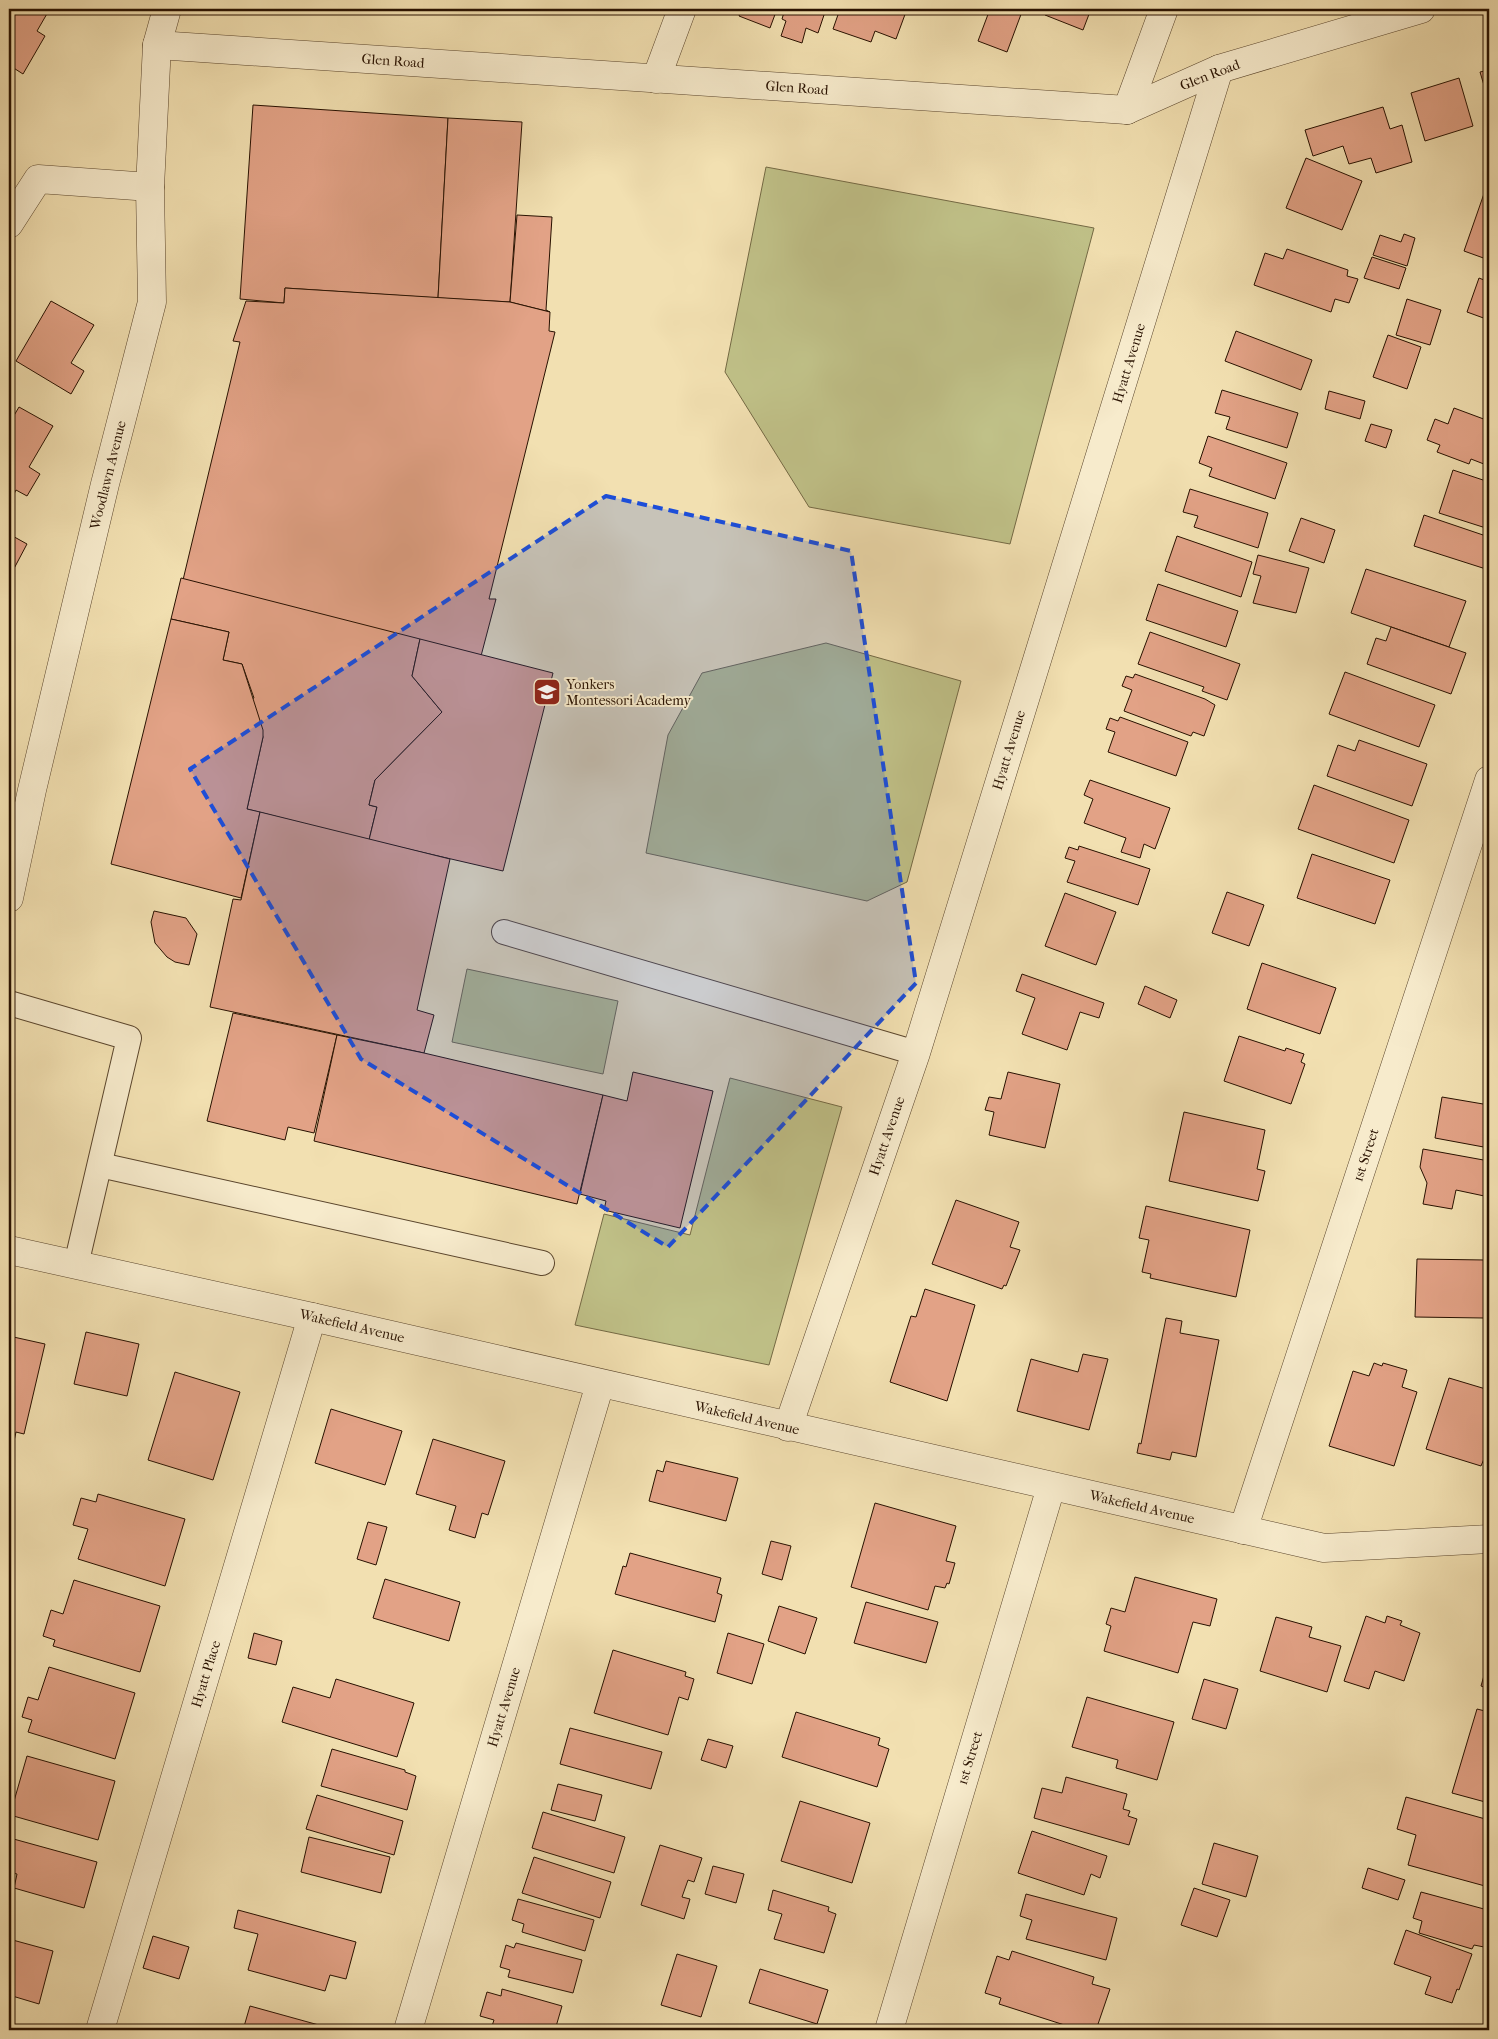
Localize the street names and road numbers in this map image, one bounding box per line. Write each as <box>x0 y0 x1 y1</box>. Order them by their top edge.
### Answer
street label: Glen Road <box>361 50 425 72</box>
street label: Glen Road <box>1178 56 1243 94</box>
street label: Glen Road <box>765 77 829 99</box>
street label: Hyatt Avenue <box>1109 321 1149 405</box>
street label: Woodlawn Avenue <box>86 419 130 532</box>
street label: Hyatt Avenue <box>989 708 1029 792</box>
street label: Hyatt Avenue <box>865 1094 909 1178</box>
street label: 1st Street <box>1349 1126 1383 1184</box>
street label: Wakefield Avenue <box>297 1305 406 1346</box>
street label: Wakefield Avenue <box>692 1397 801 1438</box>
street label: Wakefield Avenue <box>1087 1486 1196 1527</box>
street label: Hyatt Place <box>188 1638 224 1710</box>
street label: Hyatt Avenue <box>484 1665 524 1749</box>
street label: 1st Street <box>954 1729 986 1787</box>

